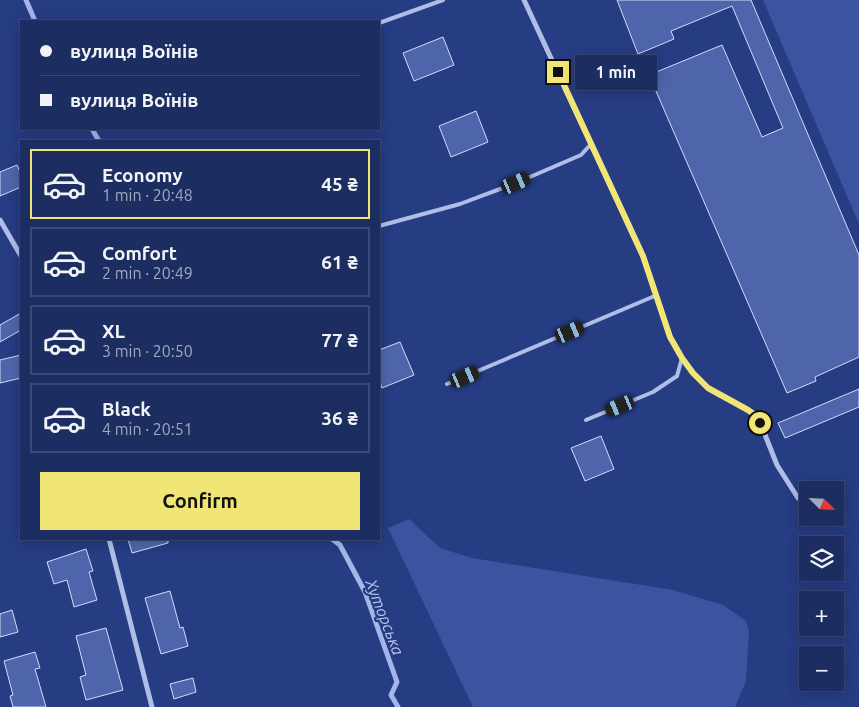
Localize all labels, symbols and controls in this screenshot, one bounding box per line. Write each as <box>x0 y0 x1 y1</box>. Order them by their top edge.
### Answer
text: вулиця Воїнів <box>70 40 198 62</box>
callout: 1 min <box>576 54 658 90</box>
route end <box>547 61 569 83</box>
text: 1 min <box>596 63 636 81</box>
text: вулиця Воїнів <box>70 89 198 111</box>
icon: car <box>42 162 87 207</box>
text: Economy <box>102 164 183 186</box>
car <box>499 170 532 196</box>
text: 45 ₴ <box>321 173 358 195</box>
text: 1 min · 20:48 <box>102 186 193 204</box>
icon: car <box>42 240 87 285</box>
text: Comfort <box>102 242 177 264</box>
text: 61 ₴ <box>321 251 358 273</box>
text: 2 min · 20:49 <box>102 264 193 282</box>
icon: car <box>42 318 87 363</box>
car <box>553 319 586 345</box>
text: XL <box>102 320 125 342</box>
text: 77 ₴ <box>321 329 358 351</box>
text: 3 min · 20:50 <box>102 342 193 360</box>
car <box>448 364 481 390</box>
car <box>603 393 636 419</box>
icon: car <box>42 396 87 441</box>
text: Black <box>102 398 151 420</box>
text: 36 ₴ <box>321 407 358 429</box>
route start <box>749 412 771 434</box>
text: 4 min · 20:51 <box>102 420 193 438</box>
button: Confirm <box>40 472 360 530</box>
north arrow <box>799 481 844 526</box>
map controls <box>799 481 844 691</box>
button: layers <box>799 536 844 581</box>
water label: Хуторська <box>362 576 408 658</box>
button: + <box>799 591 844 636</box>
button: − <box>799 646 844 691</box>

